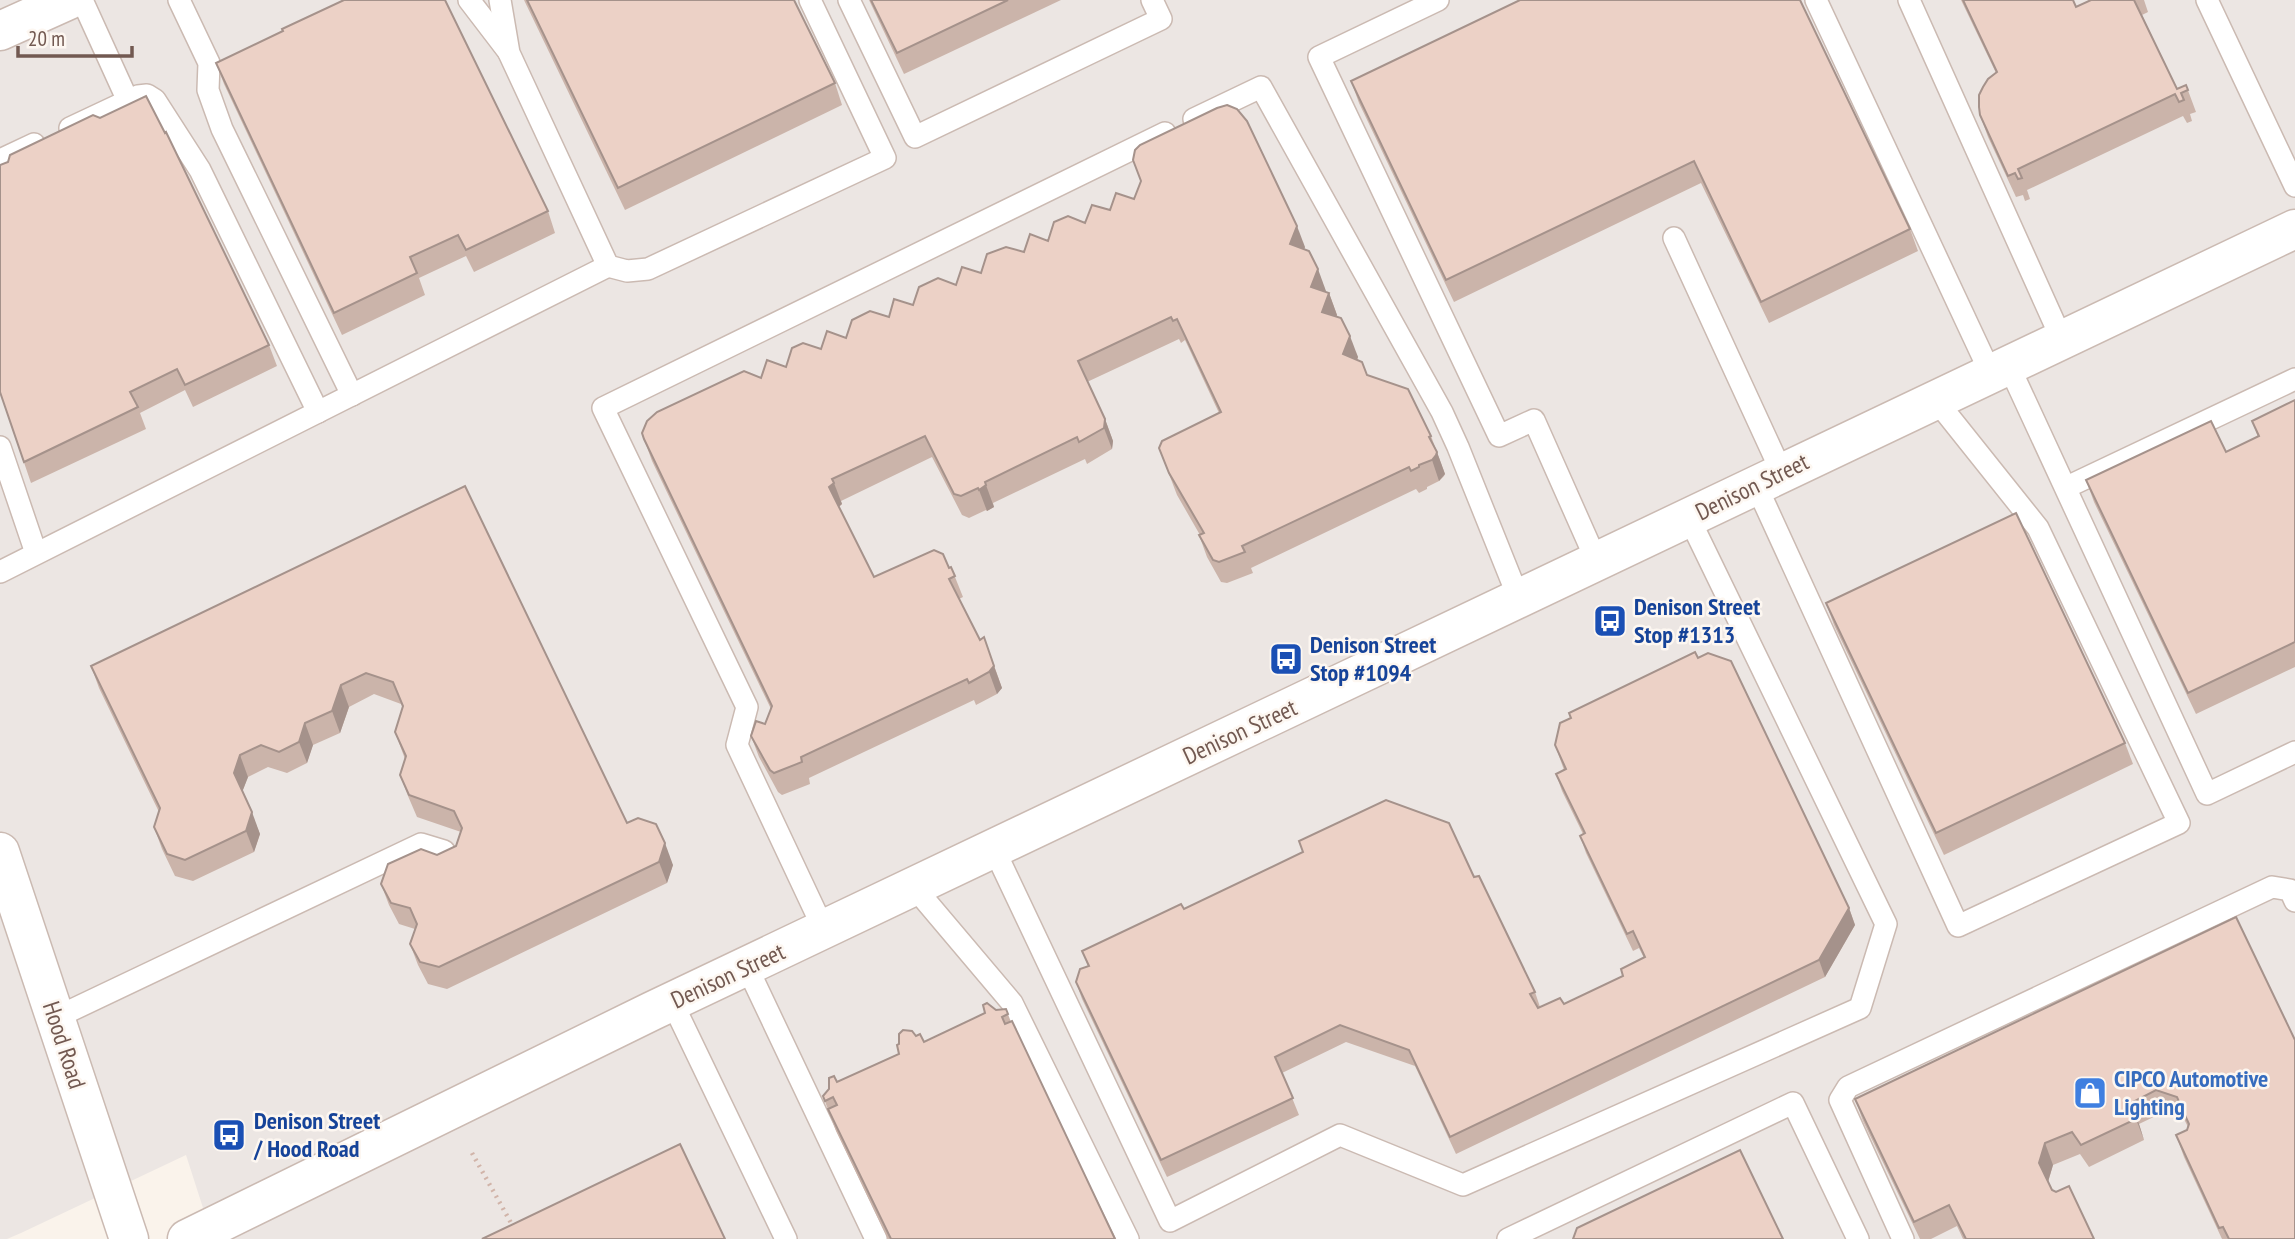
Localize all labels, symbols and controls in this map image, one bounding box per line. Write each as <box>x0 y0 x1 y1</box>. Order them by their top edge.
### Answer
scale bar <box>18 14 131 58</box>
text: 20 m <box>28 25 65 52</box>
street label: Denison Street <box>1690 446 1814 527</box>
place label: Denison Street Stop #1313 <box>1634 591 1760 650</box>
bus stop icon: Denison Street Stop #1313 <box>1591 602 1629 640</box>
place label: Denison Street Stop #1094 <box>1310 629 1436 688</box>
bus stop icon: Denison Street Stop #1094 <box>1267 640 1305 678</box>
street label: Denison Street <box>1178 692 1302 771</box>
street label: Denison Street <box>666 936 790 1015</box>
street label: Hood Road <box>36 997 93 1092</box>
place label: CIPCO Automotive Lighting <box>2114 1063 2268 1122</box>
shop icon: CIPCO Automotive Lighting <box>2071 1074 2109 1112</box>
place label: Denison Street / Hood Road <box>253 1105 380 1164</box>
bus stop icon: Denison Street / Hood Road <box>210 1116 248 1154</box>

